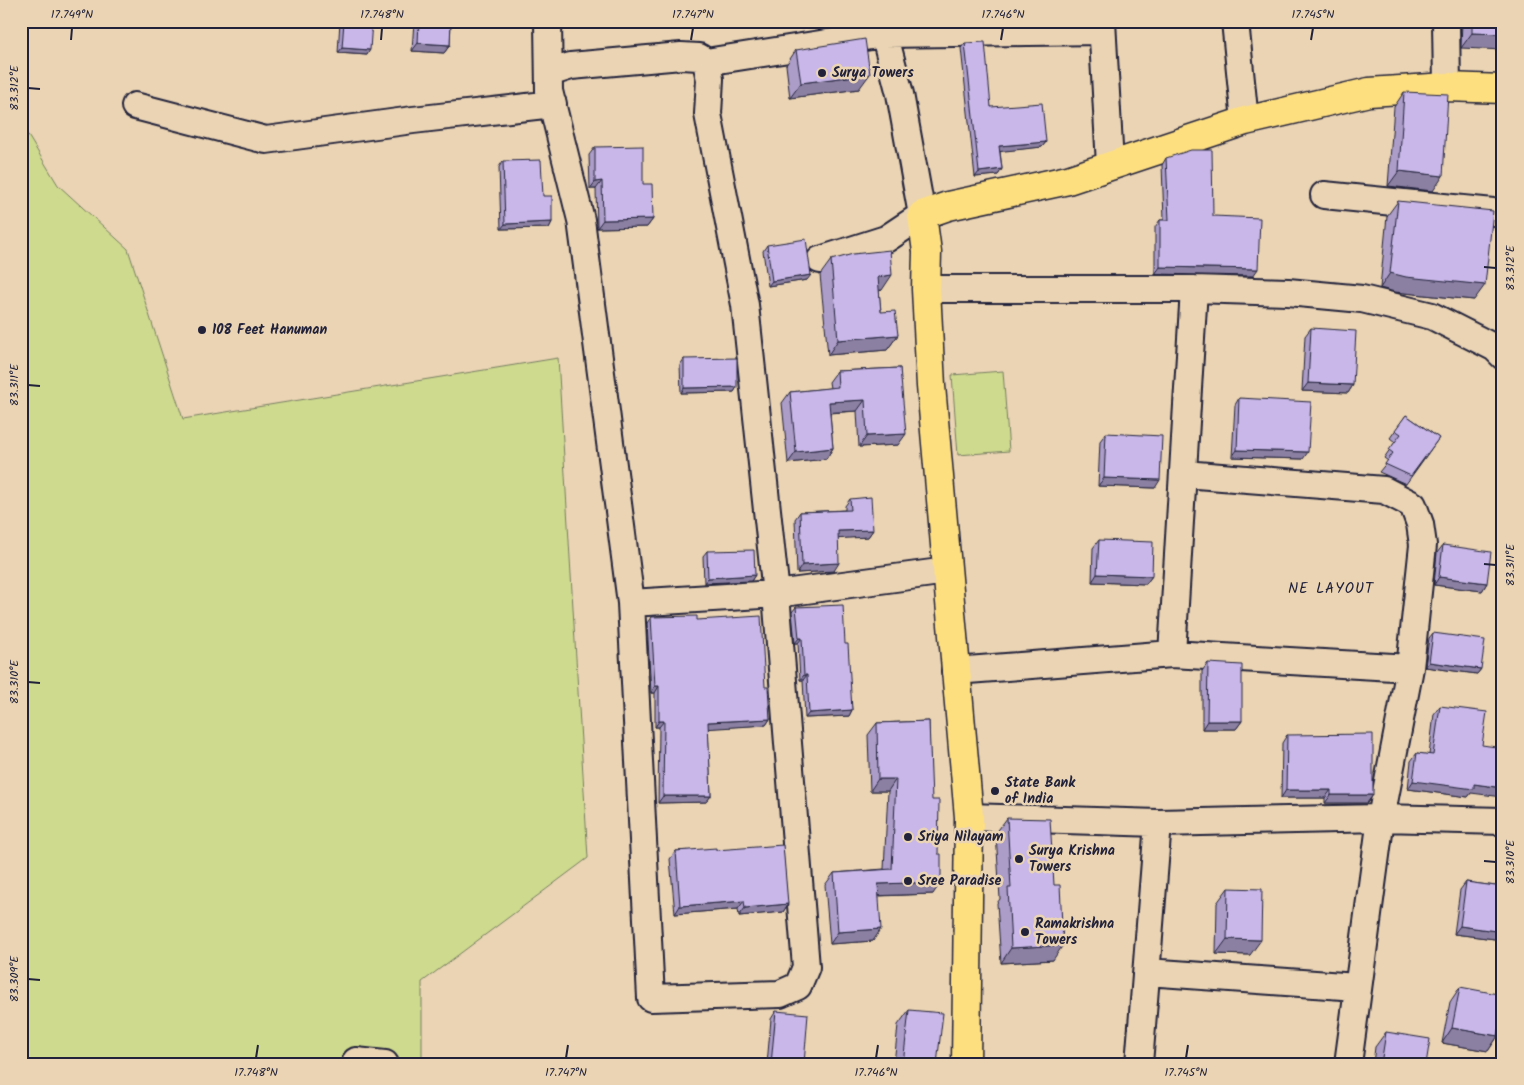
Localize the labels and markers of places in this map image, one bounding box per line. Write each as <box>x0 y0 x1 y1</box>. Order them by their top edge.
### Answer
place label: Surya Towers <box>832 62 914 84</box>
marker: Surya Towers <box>816 67 828 79</box>
place label: 108 Feet Hanuman <box>212 319 327 341</box>
marker: 108 Feet Hanuman <box>196 324 208 336</box>
place label: State Bank of India <box>1005 772 1076 810</box>
marker: State Bank of India <box>989 785 1001 797</box>
place label: Sriya Nilayam <box>918 826 1004 848</box>
marker: Sriya Nilayam <box>902 831 914 843</box>
place label: Surya Krishna Towers <box>1029 840 1115 878</box>
marker: Surya Krishna Towers <box>1013 853 1025 865</box>
place label: Sree Paradise <box>918 870 1002 892</box>
marker: Sree Paradise <box>902 875 914 887</box>
place label: Ramakrishna Towers <box>1035 913 1114 951</box>
marker: Ramakrishna Towers <box>1019 926 1031 938</box>

